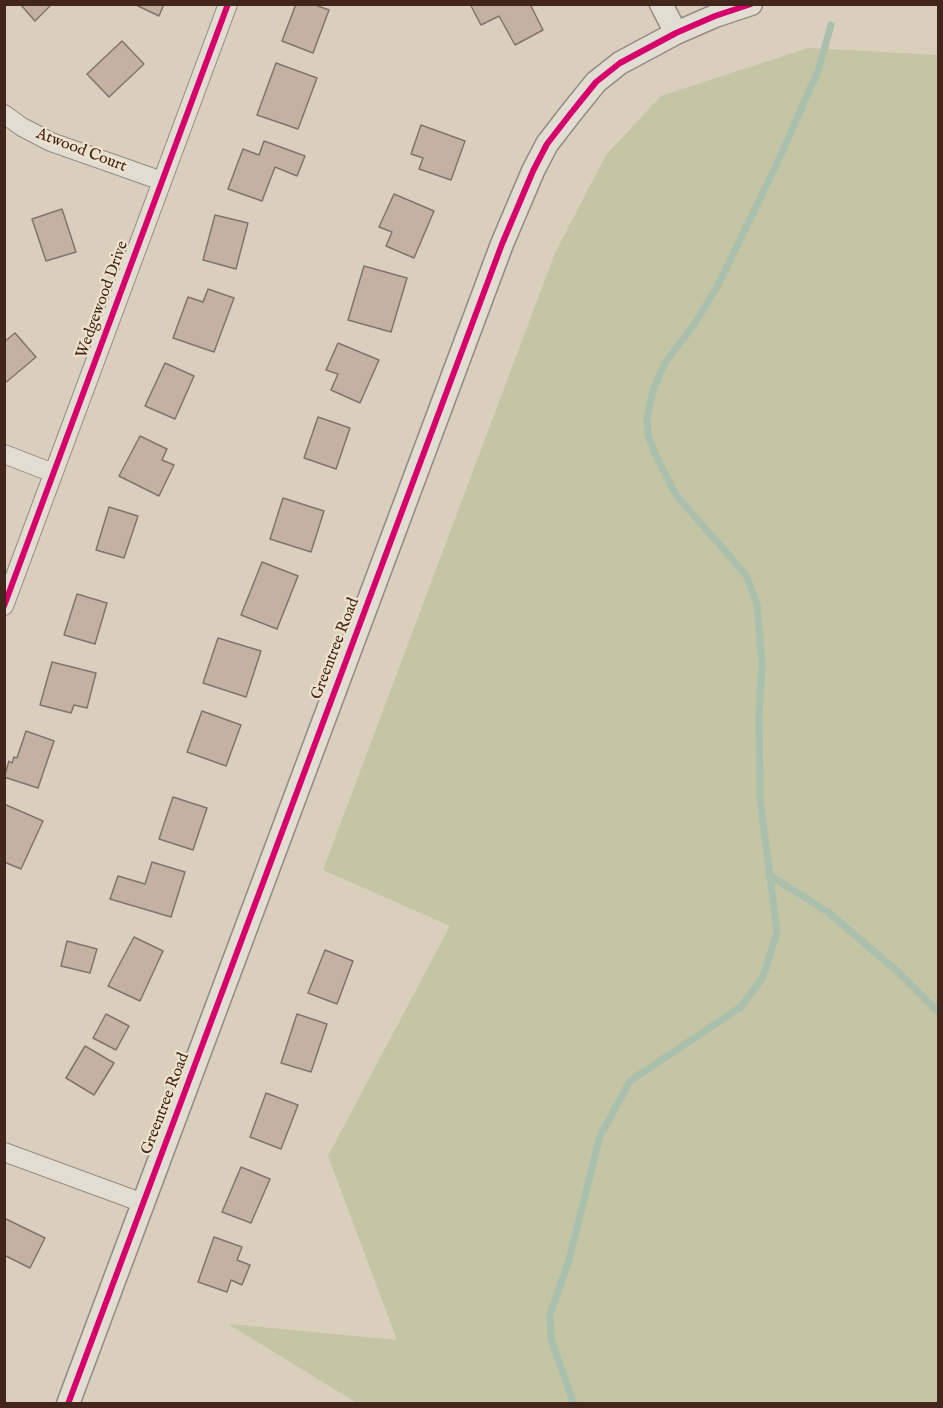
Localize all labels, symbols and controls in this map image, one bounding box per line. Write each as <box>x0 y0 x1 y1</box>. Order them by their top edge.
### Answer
street label: Atwood Court <box>33 125 129 177</box>
street label: Wedgewood Drive <box>73 239 133 361</box>
street label: Greentree Road <box>308 595 364 703</box>
street label: Greentree Road <box>138 1050 194 1158</box>

